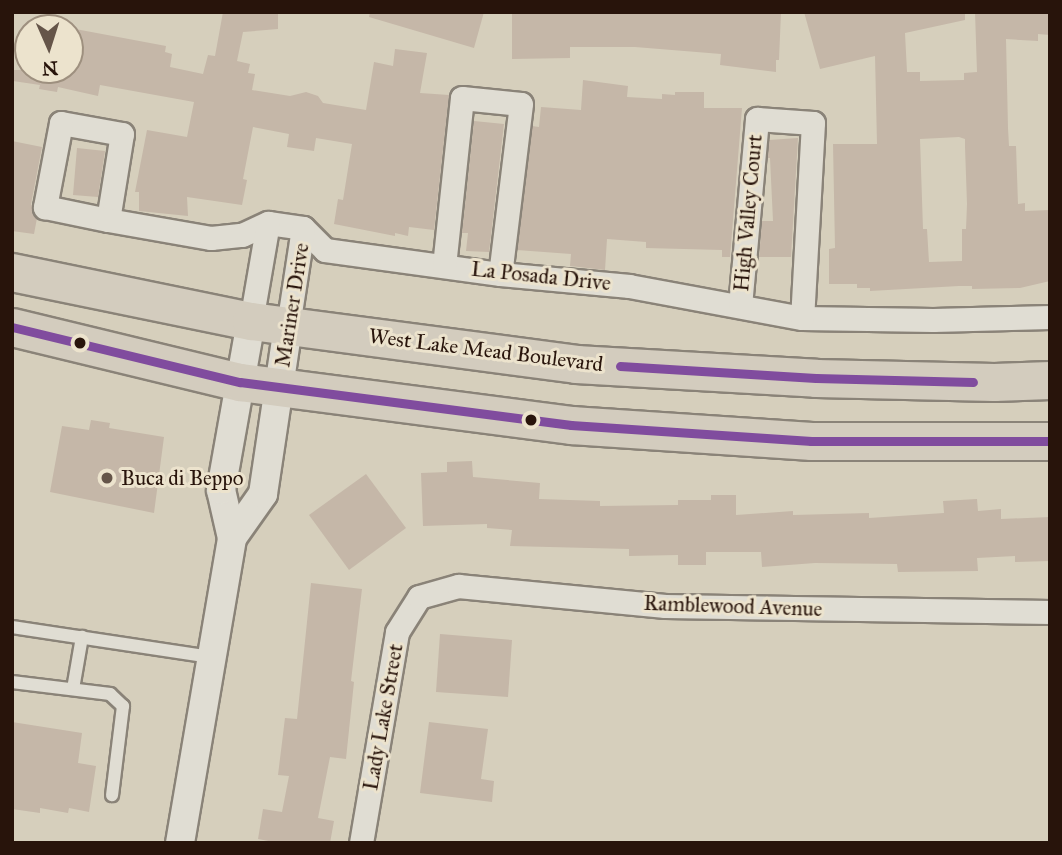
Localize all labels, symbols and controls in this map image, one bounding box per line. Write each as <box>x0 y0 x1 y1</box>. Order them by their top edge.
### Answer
north arrow <box>14 14 84 84</box>
text: N <box>41 57 59 80</box>
street label: High Valley Court <box>729 133 767 293</box>
street label: Mariner Drive <box>270 241 314 369</box>
street label: La Posada Drive <box>470 256 612 296</box>
street label: West Lake Mead Boulevard <box>367 323 605 377</box>
unlabelled marker <box>73 336 87 350</box>
unlabelled marker <box>524 413 538 427</box>
place label: Buca di Beppo <box>121 465 244 491</box>
marker: Buca di Beppo <box>99 470 115 486</box>
street label: Ramblewood Avenue <box>643 590 823 622</box>
street label: Lady Lake Street <box>358 642 408 792</box>

